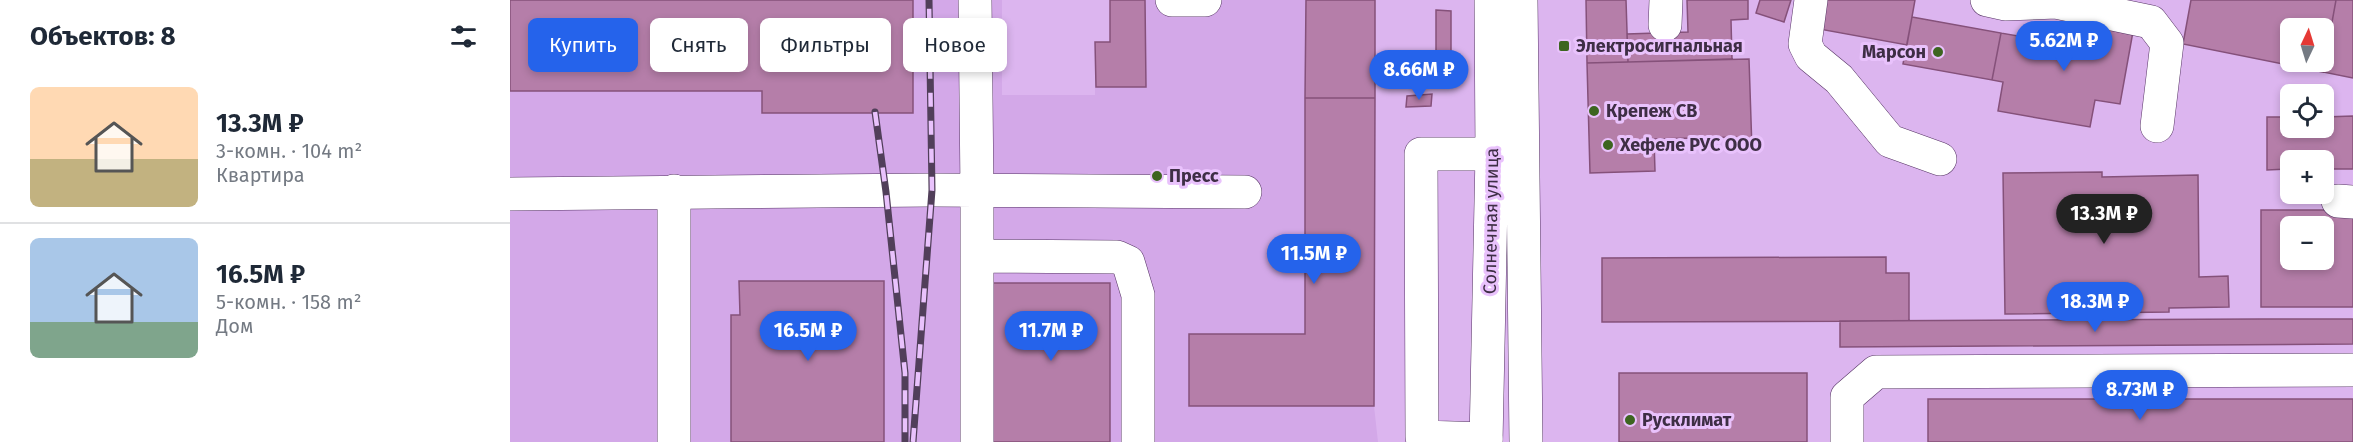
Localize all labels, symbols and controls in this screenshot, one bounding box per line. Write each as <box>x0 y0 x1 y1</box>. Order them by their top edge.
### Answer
chip: Купить <box>528 18 638 72</box>
chip: Снять <box>650 18 748 72</box>
chip: Фильтры <box>760 18 891 72</box>
chip: Новое <box>903 18 1007 72</box>
north arrow <box>2280 18 2334 72</box>
map controls <box>2280 18 2334 270</box>
icon: filters <box>447 20 480 53</box>
text: Объектов: 8 <box>30 21 176 52</box>
pin: 5.62M ₽ <box>2009 21 2119 72</box>
text: 5.62M ₽ <box>2029 28 2099 52</box>
place label: Электросигнальная <box>1576 35 1743 57</box>
marker: Электросигнальная <box>1557 39 1571 53</box>
place label: Марсон <box>1862 41 1926 63</box>
marker: Марсон <box>1931 45 1945 59</box>
pin: 8.66M ₽ <box>1364 50 1474 101</box>
text: 8.66M ₽ <box>1383 57 1455 81</box>
button: locate <box>2280 84 2334 138</box>
place label: Крепеж СВ <box>1606 100 1697 122</box>
marker: Крепеж СВ <box>1587 104 1601 118</box>
text: 13.3M ₽ <box>216 108 304 139</box>
icon: home <box>78 111 150 183</box>
place label: Хефеле РУС ООО <box>1619 134 1762 156</box>
marker: Хефеле РУС ООО <box>1601 138 1615 152</box>
text: 3-комн. · 104 m² <box>216 139 362 163</box>
street label: Солнечная улица <box>1479 148 1503 294</box>
button: + <box>2280 150 2334 204</box>
text: Квартира <box>216 163 305 187</box>
place label: Пресс <box>1169 165 1219 187</box>
marker: Пресс <box>1150 169 1164 183</box>
pin: 13.3M ₽ <box>2049 194 2159 245</box>
text: 13.3M ₽ <box>2070 201 2138 225</box>
button: − <box>2280 216 2334 270</box>
pin: 11.5M ₽ <box>1259 234 1369 285</box>
text: 11.5M ₽ <box>1281 241 1347 265</box>
text: 16.5M ₽ <box>216 259 305 290</box>
icon: home <box>78 262 150 334</box>
pin: 18.3M ₽ <box>2040 282 2150 333</box>
text: 18.3M ₽ <box>2061 289 2129 313</box>
text: 5-комн. · 158 m² <box>216 290 361 314</box>
pin: 16.5M ₽ <box>753 311 863 362</box>
pin: 11.7M ₽ <box>996 311 1106 362</box>
text: Дом <box>216 314 253 338</box>
text: 16.5M ₽ <box>774 318 842 342</box>
text: 11.7M ₽ <box>1019 318 1083 342</box>
pin: 8.73M ₽ <box>2085 370 2195 421</box>
text: 8.73M ₽ <box>2106 377 2174 401</box>
place label: Русклимат <box>1642 409 1732 431</box>
marker: Русклимат <box>1623 413 1637 427</box>

